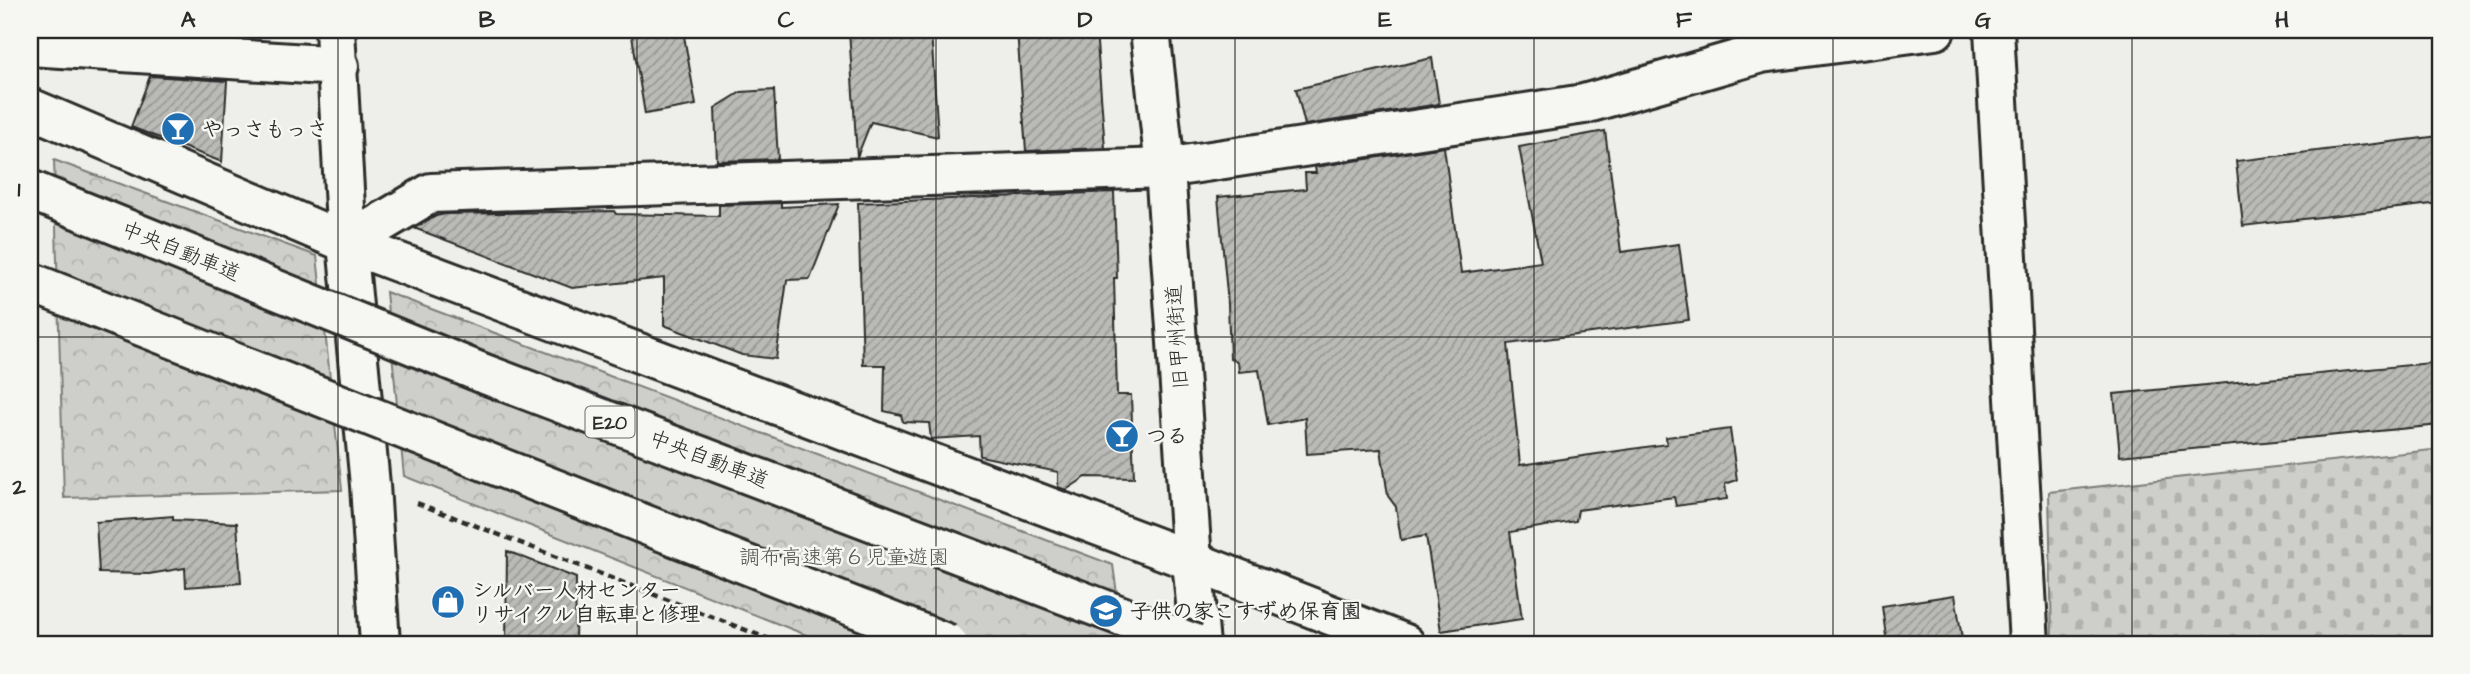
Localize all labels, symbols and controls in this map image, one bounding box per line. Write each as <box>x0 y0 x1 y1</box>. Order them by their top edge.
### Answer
text: A <box>181 4 196 36</box>
text: B <box>479 4 496 36</box>
text: C <box>778 4 795 36</box>
text: D <box>1078 4 1093 36</box>
text: E <box>1378 4 1392 36</box>
text: F <box>1676 4 1693 36</box>
text: G <box>1975 4 1991 36</box>
text: H <box>2275 4 2289 36</box>
bar icon: やっさもっさ <box>159 110 197 148</box>
place label: やっさもっさ <box>202 115 328 144</box>
text: 1 <box>18 173 21 205</box>
street label: 中央自動車道 <box>117 214 245 289</box>
street label: 旧甲州街道 <box>1159 284 1196 390</box>
road number: E20 <box>586 406 634 438</box>
bar icon: つる <box>1103 417 1141 455</box>
place label: つる <box>1146 422 1188 451</box>
street label: 中央自動車道 <box>645 423 773 496</box>
text: 2 <box>11 471 26 503</box>
park label: 調布高速第６児童遊園 <box>739 543 949 572</box>
place label: シルバー人材センター リサイクル自転車と修理 <box>472 576 700 629</box>
shop icon: シルバー人材センター リサイクル自転車と修理 <box>429 583 467 621</box>
school or university icon: 子供の家こすずめ保育園 <box>1087 592 1125 630</box>
place label: 子供の家こすずめ保育園 <box>1130 597 1361 626</box>

